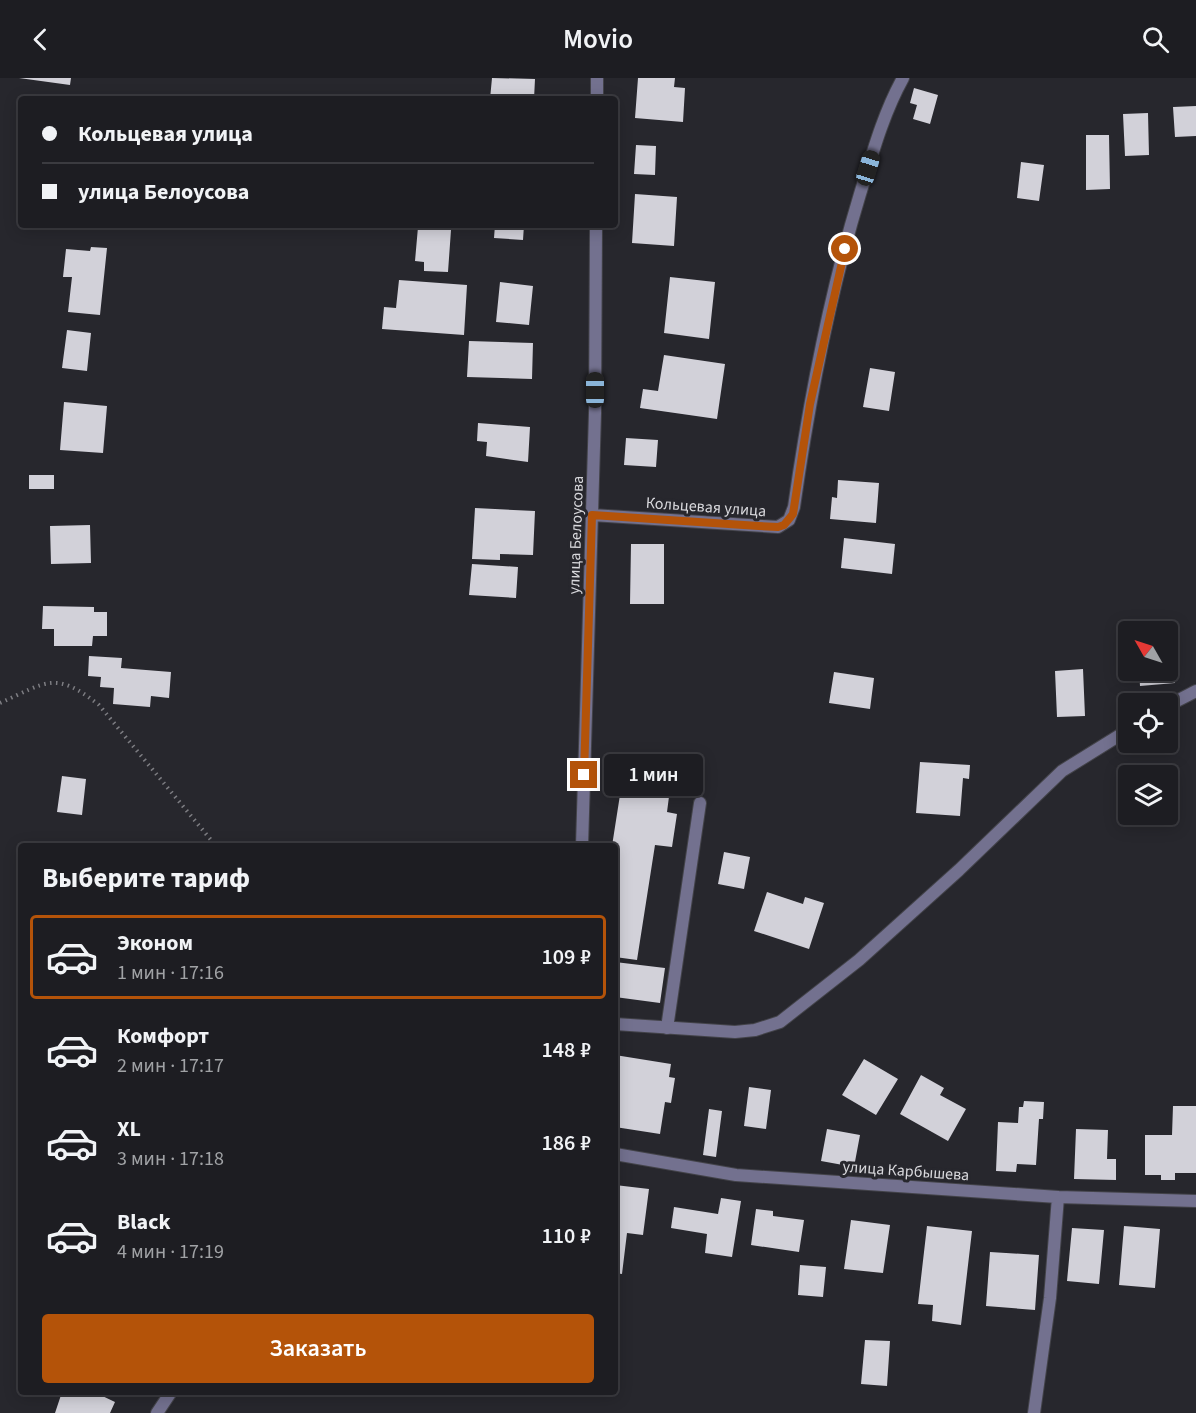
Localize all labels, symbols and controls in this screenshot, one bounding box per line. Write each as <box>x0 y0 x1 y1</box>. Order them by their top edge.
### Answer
text: Movio <box>563 20 633 59</box>
icon: back <box>24 23 57 56</box>
icon: search <box>1139 23 1172 56</box>
text: Кольцевая улица <box>78 118 253 150</box>
car <box>854 148 882 188</box>
text: улица Белоусова <box>78 176 249 208</box>
route start <box>831 235 858 262</box>
car <box>586 372 604 408</box>
street label: улица Белоусова <box>563 475 589 595</box>
street label: Кольцевая улица <box>645 492 767 522</box>
north arrow <box>1118 621 1178 681</box>
map controls <box>1118 621 1178 825</box>
button: locate <box>1118 693 1178 753</box>
callout: 1 мин <box>605 754 704 796</box>
route end <box>570 761 597 788</box>
text: 1 мин <box>628 761 679 789</box>
button: layers <box>1118 765 1178 825</box>
text: Выберите тариф <box>42 859 250 898</box>
text: Эконом <box>117 927 193 959</box>
icon: car <box>45 930 99 984</box>
text: 109 ₽ <box>541 941 591 973</box>
text: 1 мин · 17:16 <box>117 959 224 987</box>
text: Комфорт <box>117 1020 209 1052</box>
icon: car <box>45 1023 99 1077</box>
text: 148 ₽ <box>541 1034 591 1066</box>
text: 2 мин · 17:17 <box>117 1052 224 1080</box>
text: XL <box>117 1113 141 1145</box>
icon: car <box>45 1116 99 1170</box>
text: 186 ₽ <box>541 1127 591 1159</box>
text: 3 мин · 17:18 <box>117 1145 224 1173</box>
street label: улица Карбышева <box>842 1156 970 1186</box>
text: Black <box>117 1206 171 1238</box>
icon: car <box>45 1209 99 1263</box>
text: 110 ₽ <box>541 1220 591 1252</box>
text: 4 мин · 17:19 <box>117 1238 224 1266</box>
button: Заказать <box>42 1314 594 1383</box>

